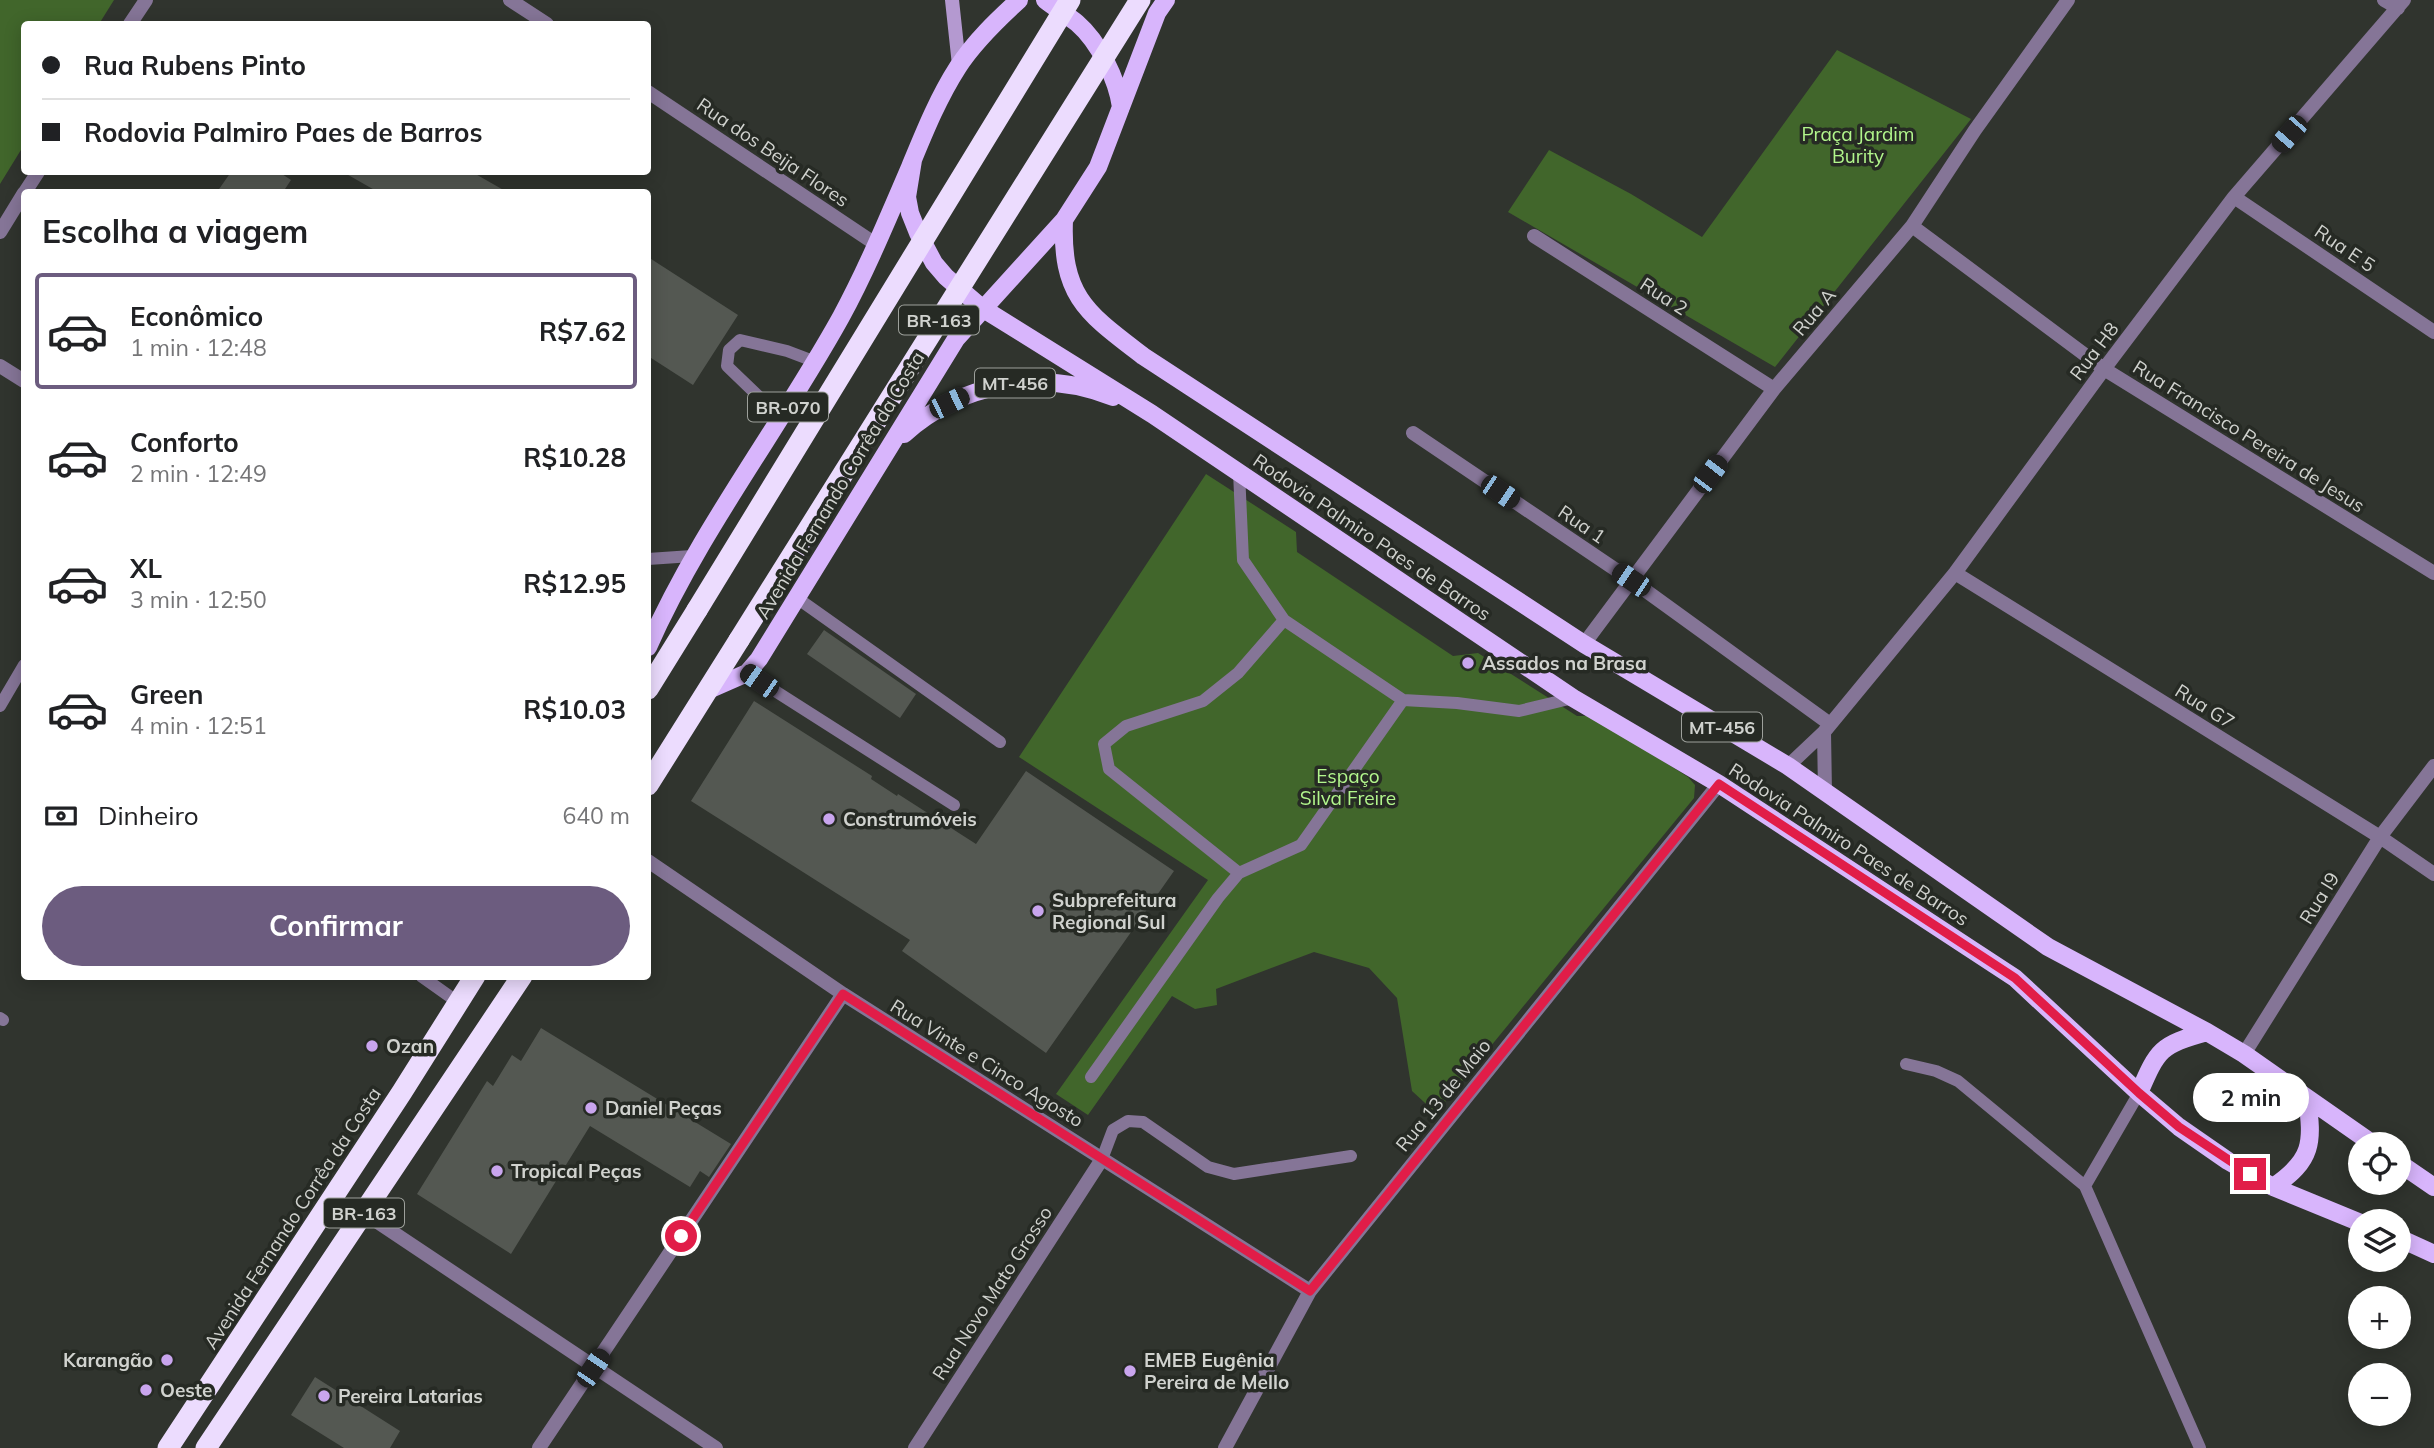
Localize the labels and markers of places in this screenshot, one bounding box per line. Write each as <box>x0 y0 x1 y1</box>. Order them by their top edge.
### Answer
place label: Assados na Brasa <box>1482 651 1647 675</box>
marker: Assados na Brasa <box>1460 655 1476 671</box>
place label: Construmóveis <box>843 807 977 831</box>
marker: Construmóveis <box>821 811 837 827</box>
place label: Subprefeitura Regional Sul <box>1052 888 1177 934</box>
marker: Subprefeitura Regional Sul <box>1030 903 1046 919</box>
place label: Ozan <box>386 1034 434 1058</box>
marker: Ozan <box>364 1038 380 1054</box>
place label: Daniel Peças <box>605 1096 722 1120</box>
marker: Daniel Peças <box>583 1100 599 1116</box>
place label: Tropical Peças <box>511 1159 641 1183</box>
marker: Tropical Peças <box>489 1163 505 1179</box>
place label: Karangão <box>63 1348 153 1372</box>
place label: EMEB Eugênia Pereira de Mello <box>1144 1348 1289 1394</box>
marker: Karangão <box>159 1352 175 1368</box>
marker: EMEB Eugênia Pereira de Mello <box>1122 1363 1138 1379</box>
place label: Oeste <box>160 1378 212 1402</box>
marker: Oeste <box>138 1382 154 1398</box>
place label: Pereira Latarias <box>338 1384 483 1408</box>
marker: Pereira Latarias <box>316 1388 332 1404</box>

